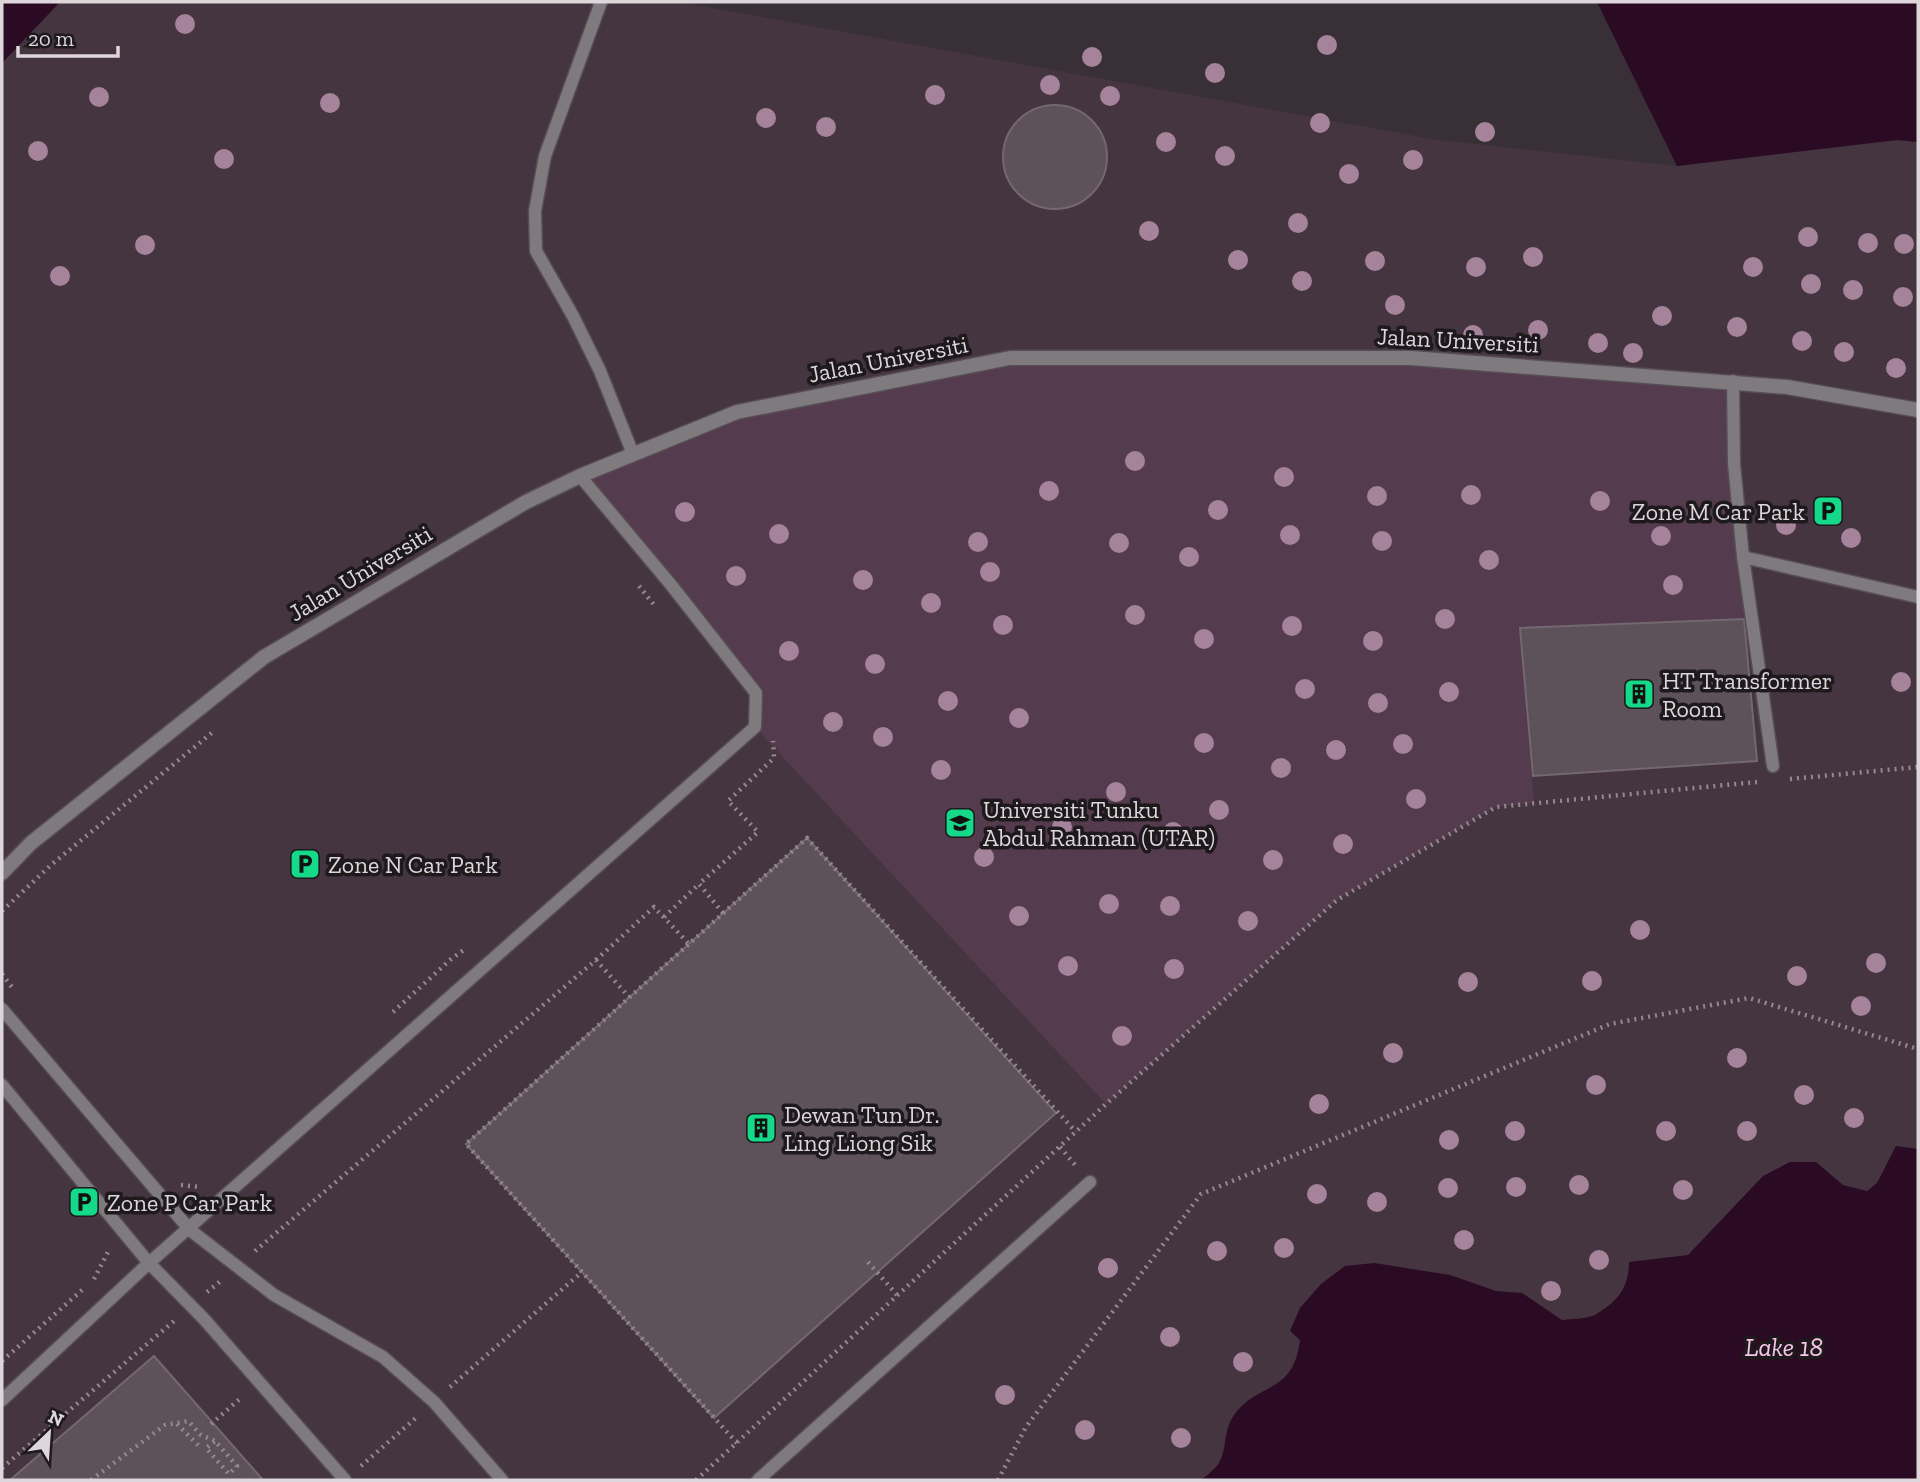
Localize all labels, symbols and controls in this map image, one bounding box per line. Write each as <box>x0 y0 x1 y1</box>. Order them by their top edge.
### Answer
scale bar <box>18 14 117 58</box>
text: 20 m <box>28 26 74 51</box>
street label: Jalan Universiti <box>1376 321 1540 359</box>
street label: Jalan Universiti <box>806 329 971 389</box>
parking icon: Zone M Car Park <box>1811 494 1845 528</box>
place label: Zone M Car Park <box>1632 497 1806 526</box>
street label: Jalan Universiti <box>283 519 437 627</box>
place label: HT Transformer Room <box>1662 666 1832 723</box>
building icon: HT Transformer Room <box>1622 677 1656 711</box>
place label: Universiti Tunku Abdul Rahman (UTAR) <box>983 795 1215 852</box>
school or university icon: Universiti Tunku Abdul Rahman (UTAR) <box>943 806 977 840</box>
parking icon: Zone N Car Park <box>288 847 322 881</box>
place label: Zone N Car Park <box>328 850 498 879</box>
place label: Dewan Tun Dr. Ling Liong Sik <box>784 1100 940 1157</box>
building icon: Dewan Tun Dr. Ling Liong Sik <box>744 1111 778 1145</box>
parking icon: Zone P Car Park <box>67 1185 101 1219</box>
place label: Zone P Car Park <box>107 1188 273 1217</box>
water label: Lake 18 <box>1745 1331 1823 1363</box>
north arrow <box>14 1398 84 1468</box>
text: N <box>45 1405 67 1432</box>

